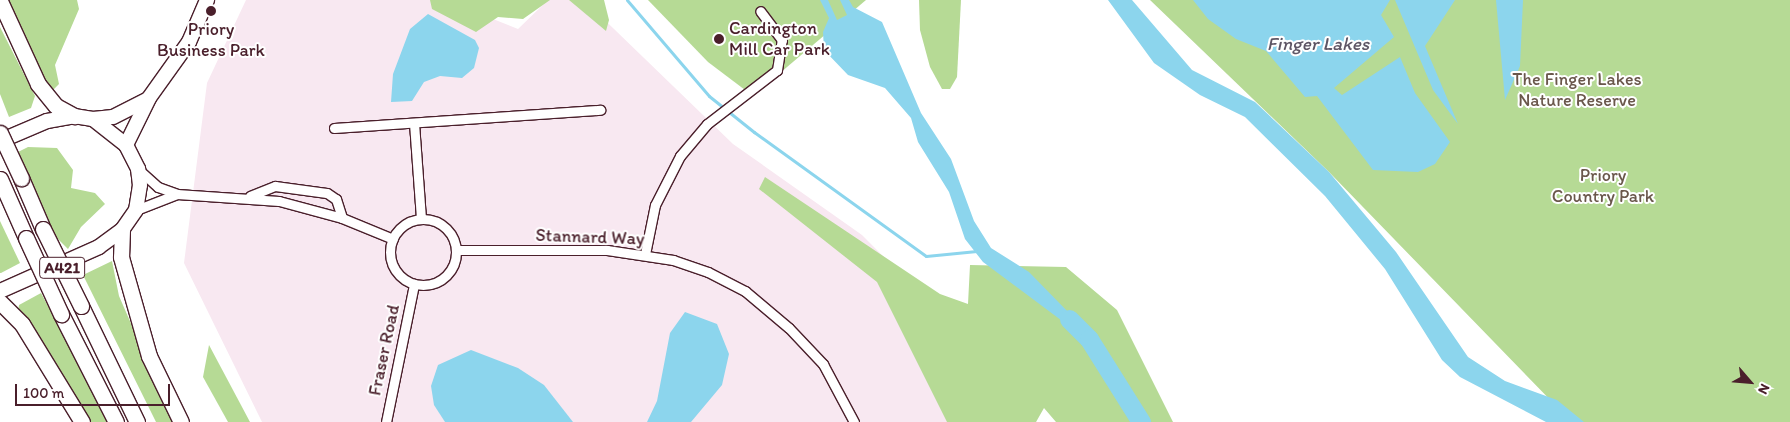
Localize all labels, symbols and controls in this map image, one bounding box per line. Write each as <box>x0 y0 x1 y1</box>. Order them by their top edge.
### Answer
marker: Priory Business Park <box>205 5 217 17</box>
place label: Cardington Mill Car Park <box>729 18 830 60</box>
place label: Priory Business Park <box>157 19 265 62</box>
marker: Cardington Mill Car Park <box>713 33 725 45</box>
water label: Finger Lakes <box>1267 33 1369 55</box>
park label: The Finger Lakes Nature Reserve <box>1512 69 1642 112</box>
park label: Priory Country Park <box>1552 165 1654 208</box>
street label: Stannard Way <box>536 224 644 250</box>
road number: A421 <box>38 254 86 282</box>
street label: Fraser Road <box>364 303 404 397</box>
north arrow <box>1725 357 1775 407</box>
scale bar <box>18 374 172 406</box>
text: N <box>1754 381 1774 397</box>
text: 100 m <box>23 384 64 402</box>

